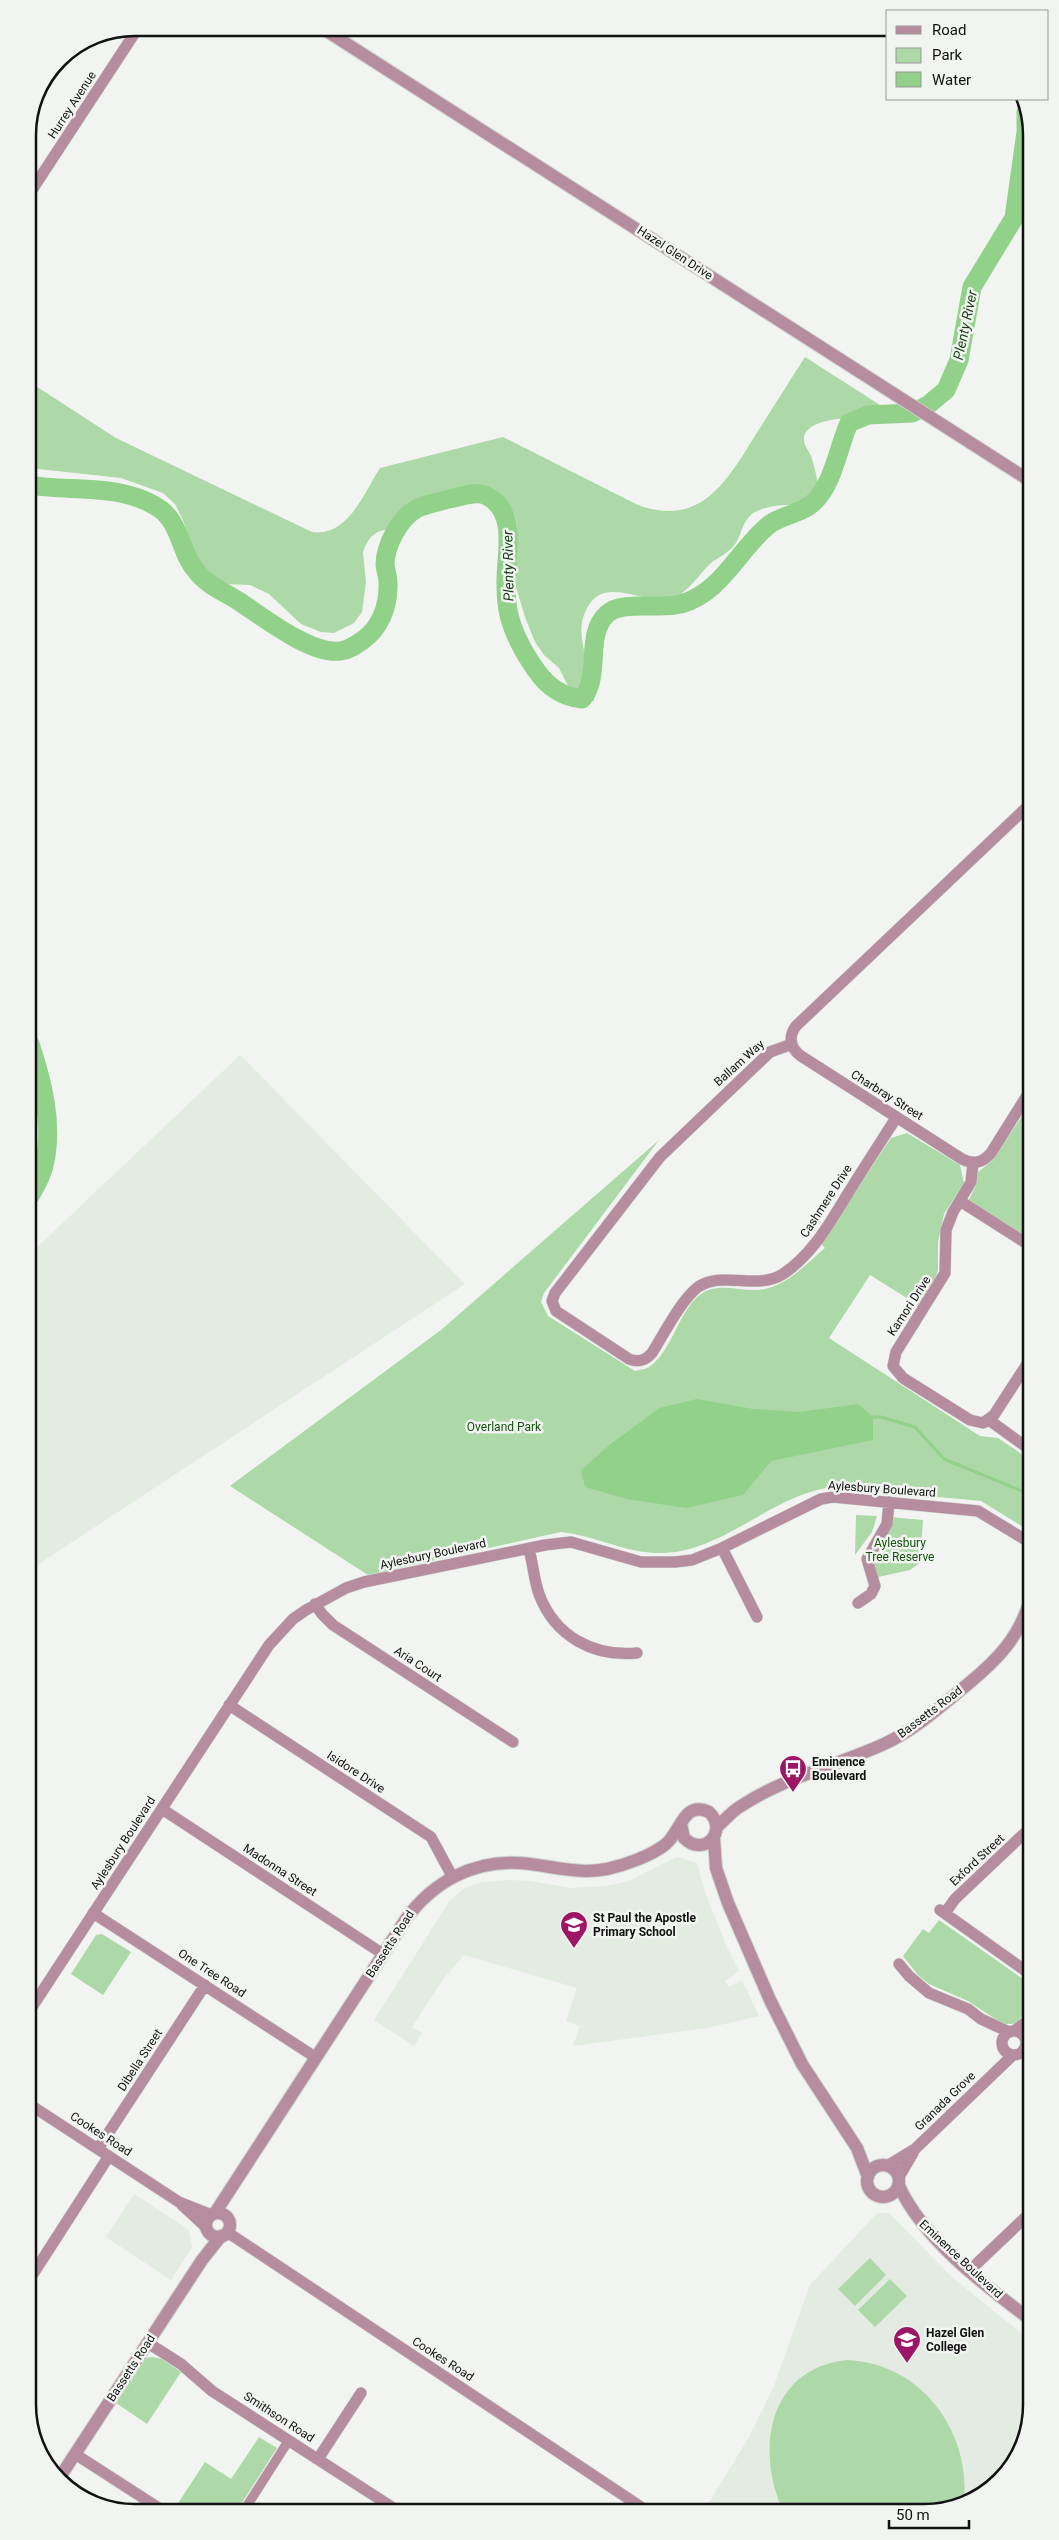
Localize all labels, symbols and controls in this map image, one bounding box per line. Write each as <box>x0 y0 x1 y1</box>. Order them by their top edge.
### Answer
legend <box>886 10 1049 100</box>
text: Road <box>932 21 966 39</box>
text: Park <box>932 46 963 64</box>
street label: Hurrey Avenue <box>45 69 99 141</box>
text: Water <box>932 71 971 89</box>
street label: Hazel Glen Drive <box>635 223 715 283</box>
water label: Plenty River <box>950 288 980 361</box>
water label: Plenty River <box>499 530 517 602</box>
street label: Ballam Way <box>711 1037 767 1089</box>
street label: Charbray Street <box>848 1067 926 1123</box>
street label: Cashmere Drive <box>797 1162 855 1240</box>
street label: Kamori Drive <box>885 1274 933 1338</box>
park label: Overland Park <box>467 1420 542 1434</box>
street label: Aylesbury Boulevard <box>828 1478 936 1500</box>
street label: Aylesbury Boulevard <box>379 1536 487 1572</box>
park label: Aylesbury Tree Reserve <box>866 1536 934 1564</box>
street label: Aria Court <box>392 1643 444 1685</box>
street label: Bassetts Road <box>895 1683 965 1741</box>
street label: Isidore Drive <box>324 1748 388 1796</box>
bus stop icon: Eminence Boulevard <box>778 1754 808 1793</box>
place label: Eminence Boulevard <box>812 1755 866 1783</box>
street label: Aylesbury Boulevard <box>88 1794 158 1892</box>
street label: Exford Street <box>947 1831 1007 1889</box>
street label: Madonna Street <box>241 1841 320 1899</box>
street label: Bassetts Road <box>363 1908 417 1980</box>
school or university icon: St Paul the Apostle Primary School <box>559 1910 589 1949</box>
place label: St Paul the Apostle Primary School <box>593 1911 696 1939</box>
street label: One Tree Road <box>176 1946 248 2000</box>
street label: Dibella Street <box>115 2026 165 2094</box>
street label: Granada Grove <box>912 2069 978 2133</box>
street label: Cookes Road <box>68 2109 134 2159</box>
street label: Eminence Boulevard <box>917 2217 1005 2301</box>
school or university icon: Hazel Glen College <box>892 2325 922 2364</box>
place label: Hazel Glen College <box>926 2326 984 2354</box>
street label: Bassetts Road <box>104 2332 158 2404</box>
street label: Cookes Road <box>410 2334 476 2384</box>
street label: Smithson Road <box>241 2389 317 2445</box>
scale bar <box>889 2498 969 2530</box>
text: 50 m <box>896 2506 930 2524</box>

